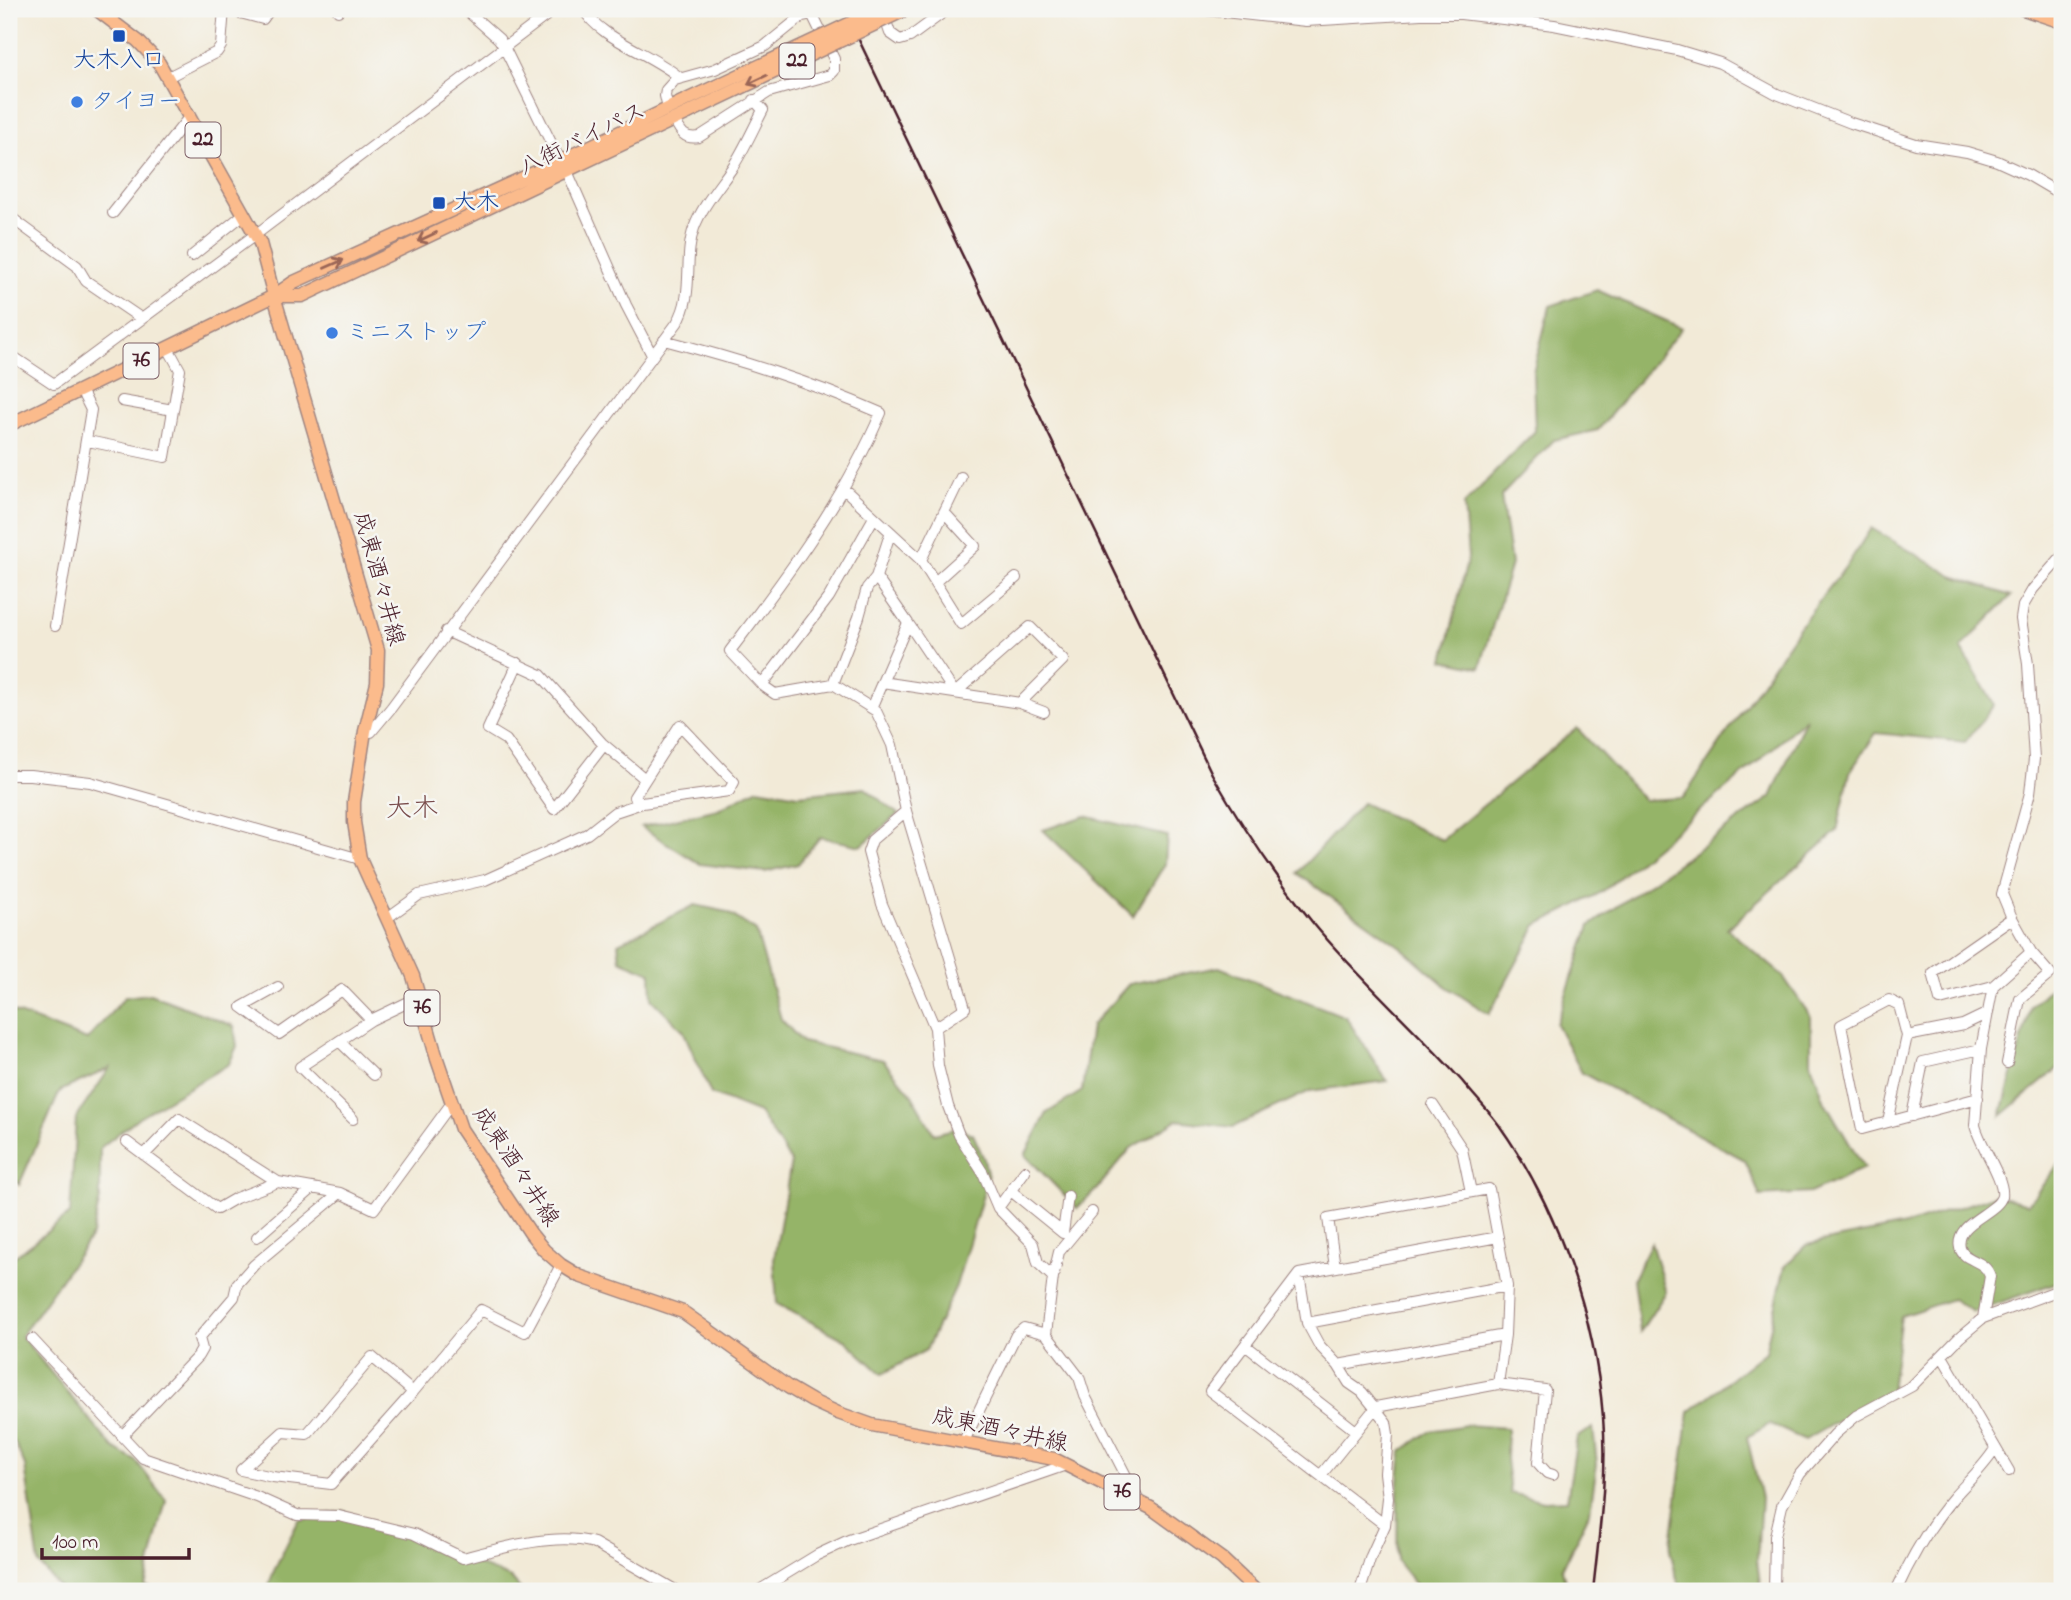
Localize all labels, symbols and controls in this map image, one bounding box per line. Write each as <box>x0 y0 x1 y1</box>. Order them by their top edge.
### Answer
marker: 大木入口 <box>111 28 127 44</box>
road number: 22 <box>780 43 814 78</box>
place label: 大木入口 <box>73 45 165 78</box>
one-way arrow <box>747 74 768 87</box>
place label: タイヨー <box>91 86 181 119</box>
marker: タイヨー <box>69 94 85 110</box>
street label: 八街バイパス <box>514 95 652 185</box>
road number: 22 <box>186 122 220 158</box>
place label: 大木 <box>453 187 499 220</box>
marker: 大木 <box>431 195 447 211</box>
one-way arrow <box>417 231 438 245</box>
one-way arrow <box>323 257 344 270</box>
place label: ミニストップ <box>346 317 486 350</box>
marker: ミニストップ <box>324 325 340 341</box>
road number: 76 <box>124 344 158 378</box>
street label: 成東酒々井線 <box>344 508 412 650</box>
district label: 大木 <box>386 791 438 829</box>
road number: 76 <box>404 990 440 1026</box>
street label: 成東酒々井線 <box>464 1100 566 1234</box>
street label: 成東酒々井線 <box>929 1401 1071 1461</box>
road number: 76 <box>1104 1474 1140 1510</box>
scale bar <box>42 1516 189 1560</box>
text: 100 m <box>52 1528 98 1558</box>

